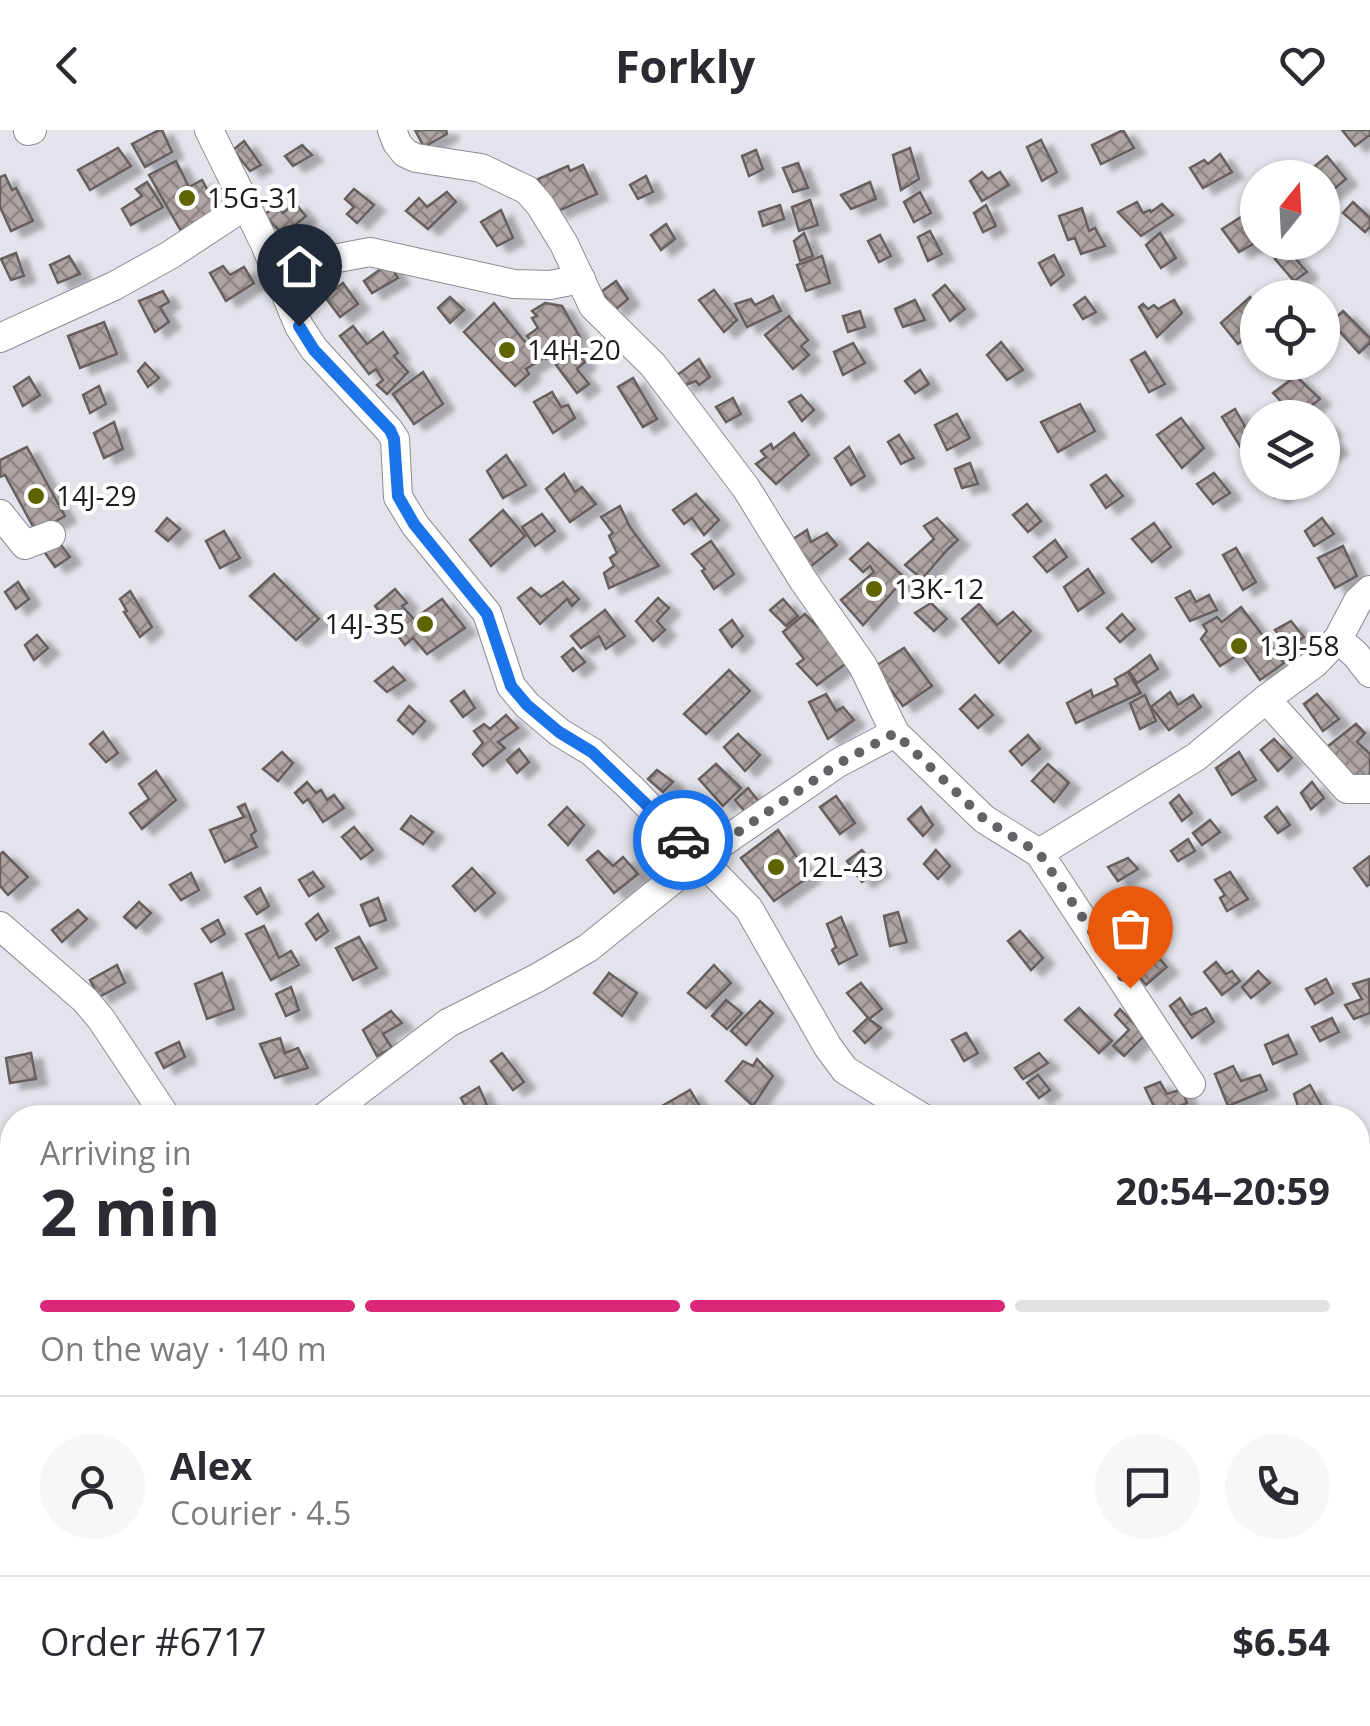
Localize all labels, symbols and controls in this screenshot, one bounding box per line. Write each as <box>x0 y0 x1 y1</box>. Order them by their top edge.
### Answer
text: Forkly <box>615 35 755 96</box>
icon: back <box>40 38 95 93</box>
icon: heart <box>1275 38 1330 93</box>
north arrow <box>1240 160 1340 260</box>
map controls <box>1240 160 1340 500</box>
place label: 15G-31 <box>207 178 300 216</box>
marker: 15G-31 <box>176 187 198 209</box>
pin <box>257 224 342 327</box>
icon: home <box>272 239 327 294</box>
button: locate <box>1240 280 1340 380</box>
place label: 14H-20 <box>527 330 621 368</box>
marker: 14H-20 <box>496 339 518 361</box>
button: layers <box>1240 400 1340 500</box>
place label: 14J-29 <box>56 476 137 514</box>
marker: 14J-29 <box>25 485 47 507</box>
place label: 13K-12 <box>894 569 984 607</box>
marker: 13K-12 <box>863 578 885 600</box>
place label: 14J-35 <box>324 604 405 642</box>
marker: 14J-35 <box>414 613 436 635</box>
place label: 13J-58 <box>1259 626 1340 664</box>
marker: 13J-58 <box>1228 635 1250 657</box>
courier <box>633 790 733 890</box>
icon: car <box>656 813 711 868</box>
place label: 12L-43 <box>796 847 884 885</box>
marker: 12L-43 <box>765 856 787 878</box>
pin <box>1088 886 1173 989</box>
icon: bag <box>1103 901 1158 956</box>
text: Arriving in <box>40 1131 192 1174</box>
text: 20:54–20:59 <box>1116 1164 1330 1216</box>
text: 2 min <box>40 1167 220 1255</box>
text: On the way · 140 m <box>40 1327 327 1370</box>
button: person <box>40 1434 145 1539</box>
button: chat <box>1095 1434 1200 1539</box>
button: phone <box>1225 1434 1330 1539</box>
text: Alex <box>170 1439 252 1491</box>
text: Courier · 4.5 <box>170 1491 351 1534</box>
text: Order #6717 <box>40 1615 267 1667</box>
text: $6.54 <box>1232 1615 1330 1667</box>

